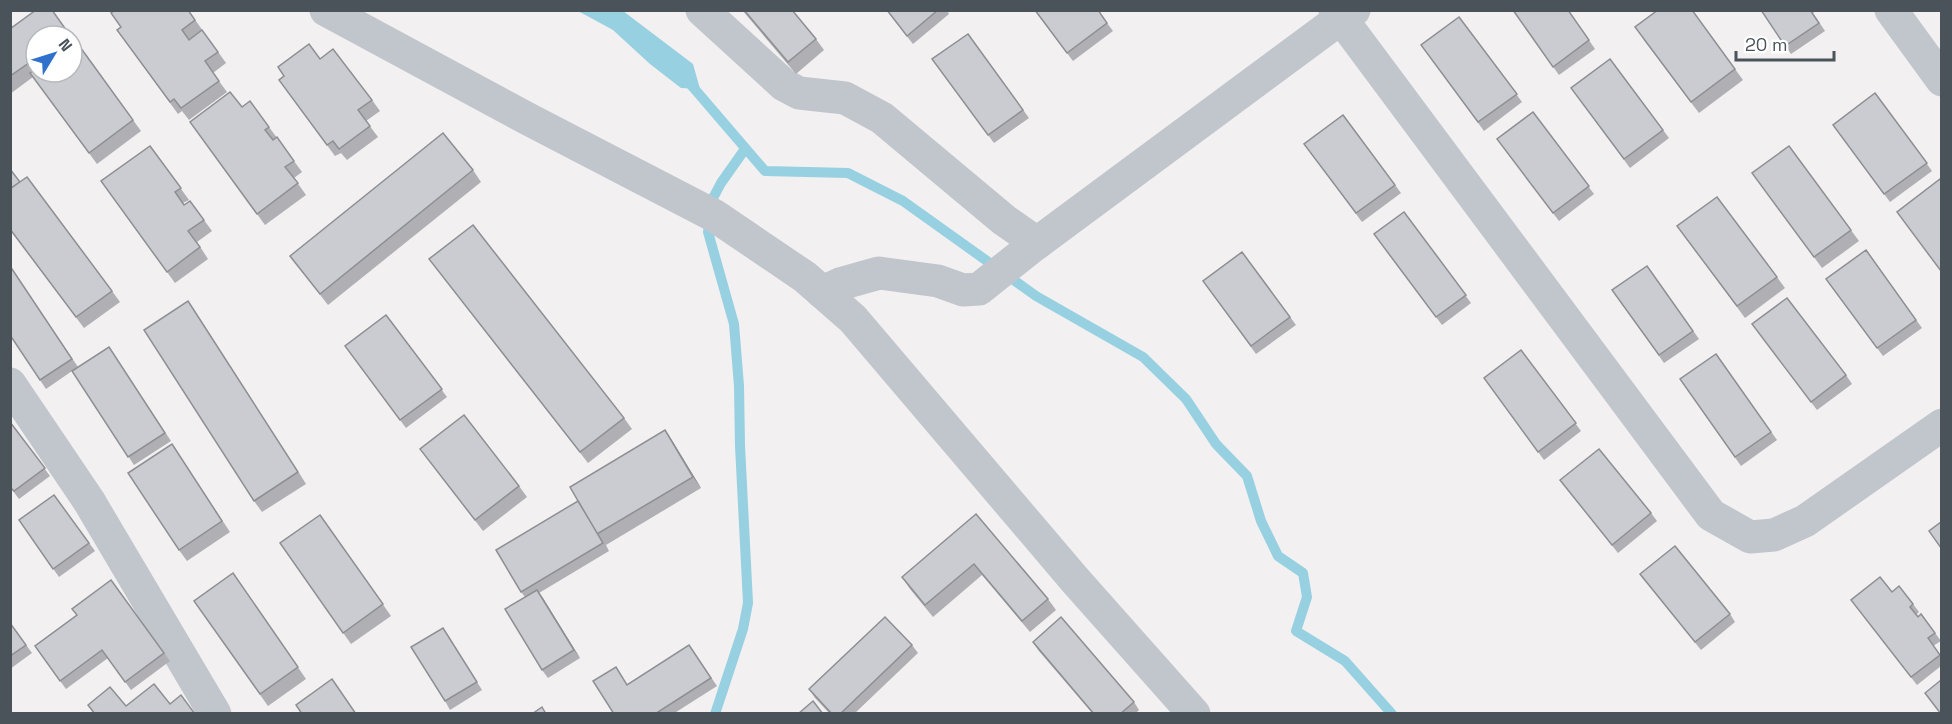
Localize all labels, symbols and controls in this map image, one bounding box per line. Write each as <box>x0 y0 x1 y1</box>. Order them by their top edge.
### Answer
north arrow <box>24 24 84 84</box>
scale bar <box>1736 24 1834 62</box>
text: 20 m <box>1745 33 1788 56</box>
text: N <box>54 34 77 56</box>

